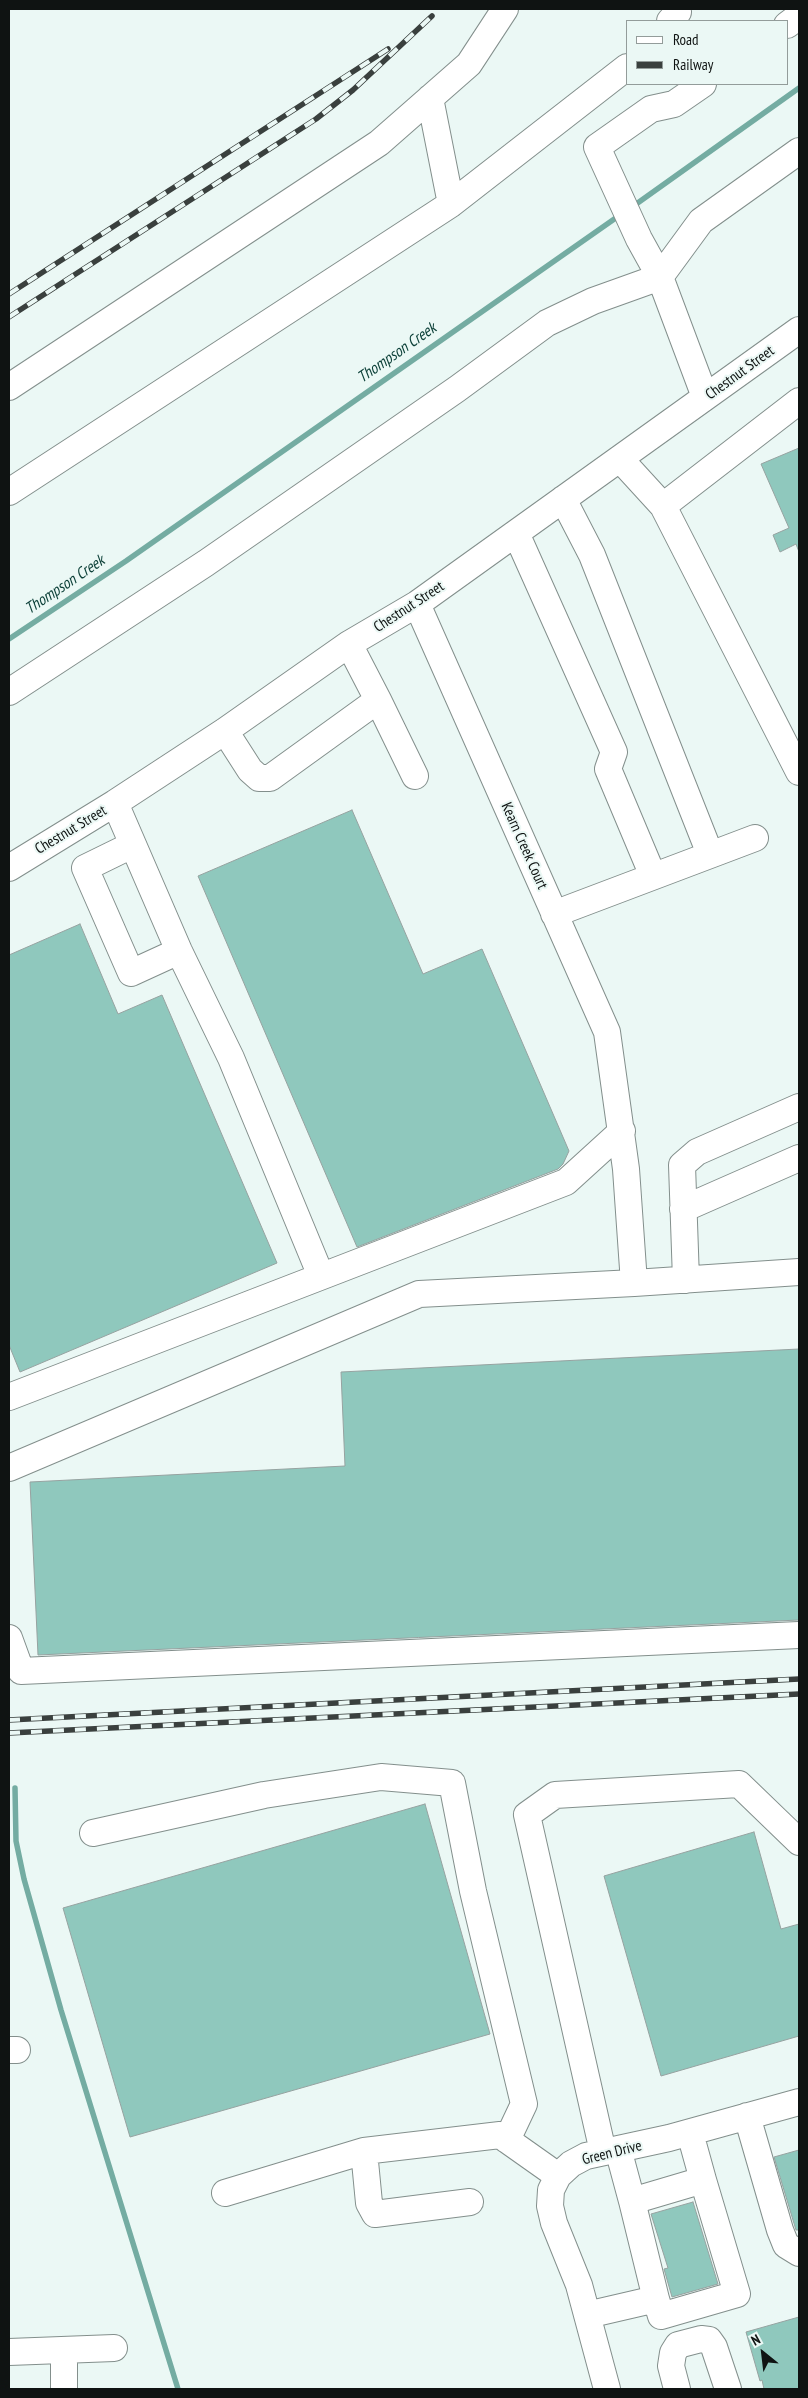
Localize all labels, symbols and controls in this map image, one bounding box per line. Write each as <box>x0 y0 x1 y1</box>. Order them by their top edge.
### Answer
legend <box>626 20 788 85</box>
text: Road <box>673 30 699 49</box>
text: Railway <box>673 55 713 74</box>
water label: Thompson Creek <box>354 319 440 387</box>
street label: Chestnut Street <box>702 342 778 404</box>
water label: Thompson Creek <box>21 551 109 619</box>
street label: Chestnut Street <box>370 578 448 636</box>
street label: Kearn Creek Court <box>497 800 551 892</box>
street label: Chestnut Street <box>32 802 110 858</box>
street label: Green Drive <box>580 2137 644 2169</box>
north arrow <box>738 2328 788 2378</box>
text: N <box>748 2330 763 2350</box>

